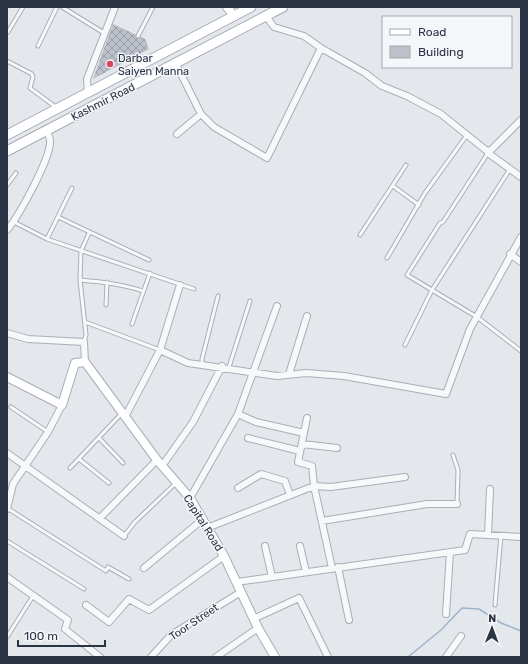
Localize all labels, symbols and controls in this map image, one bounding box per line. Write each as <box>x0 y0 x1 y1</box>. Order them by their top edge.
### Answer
legend <box>382 16 512 68</box>
text: Road <box>418 25 446 39</box>
text: Building <box>418 45 464 59</box>
place label: Darbar Saiyen Manna <box>118 52 189 78</box>
marker: Darbar Saiyen Manna <box>105 59 115 69</box>
street label: Kashmir Road <box>69 80 137 124</box>
street label: Capital Road <box>180 492 226 554</box>
street label: Toor Street <box>167 600 222 643</box>
north arrow <box>472 608 512 648</box>
text: N <box>488 612 496 625</box>
scale bar <box>18 622 105 648</box>
text: 100 m <box>24 629 58 643</box>

